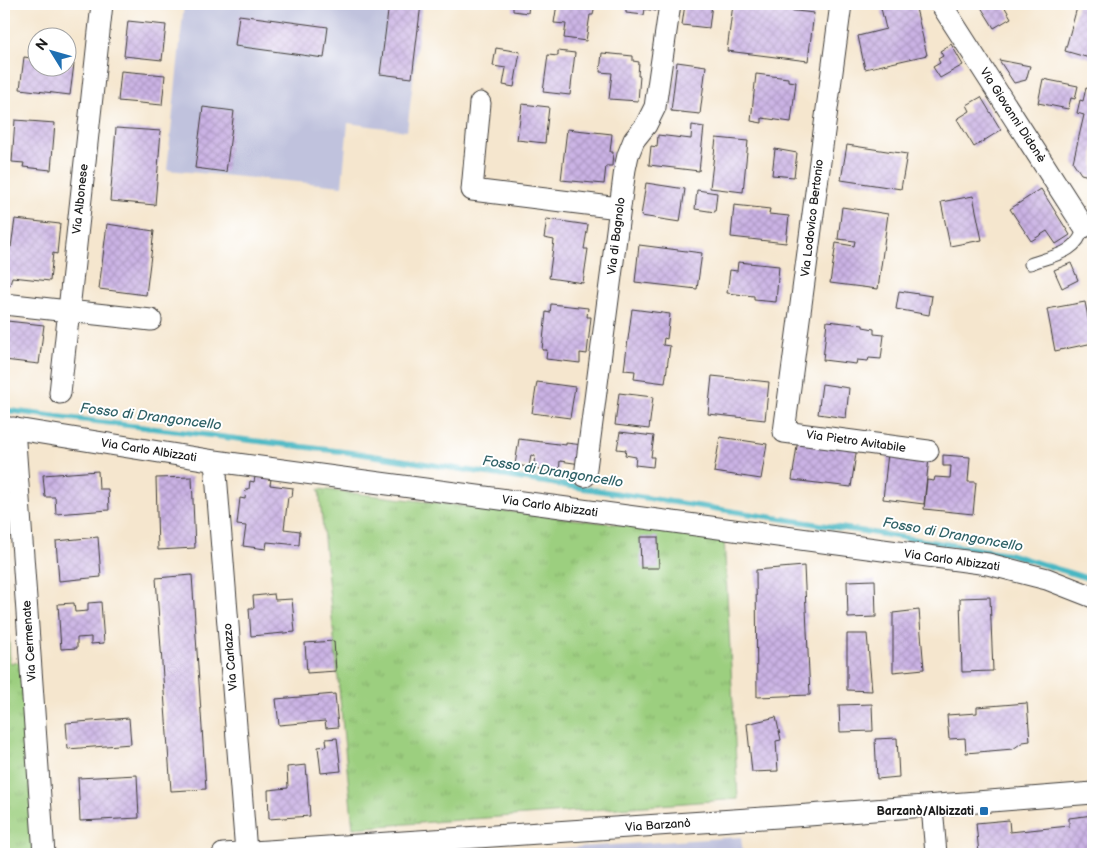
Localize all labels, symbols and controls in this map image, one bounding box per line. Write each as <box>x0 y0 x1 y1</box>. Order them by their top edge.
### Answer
north arrow <box>28 28 78 78</box>
text: N <box>32 35 52 54</box>
street label: Via Giovanni Didonè <box>976 65 1049 166</box>
street label: Via Lodovico Bertonio <box>798 158 827 278</box>
street label: Via Albonese <box>69 163 92 235</box>
street label: Via di Bagnolo <box>604 196 629 276</box>
water label: Fosso di Drangoncello <box>79 399 223 434</box>
street label: Via Pietro Avitabile <box>805 427 907 456</box>
street label: Via Carlo Albizzati <box>100 436 198 465</box>
water label: Fosso di Drangoncello <box>481 452 624 491</box>
street label: Via Carlo Albizzati <box>501 492 599 521</box>
water label: Fosso di Drangoncello <box>881 514 1024 555</box>
street label: Via Carlo Albizzati <box>903 546 1001 575</box>
street label: Via Cermenate <box>19 600 40 682</box>
street label: Via Carlazzo <box>220 623 241 691</box>
place label: Barzanò/Albizzati <box>876 804 974 819</box>
marker: Barzanò/Albizzati <box>978 805 990 817</box>
street label: Via Barzanò <box>625 816 692 835</box>

